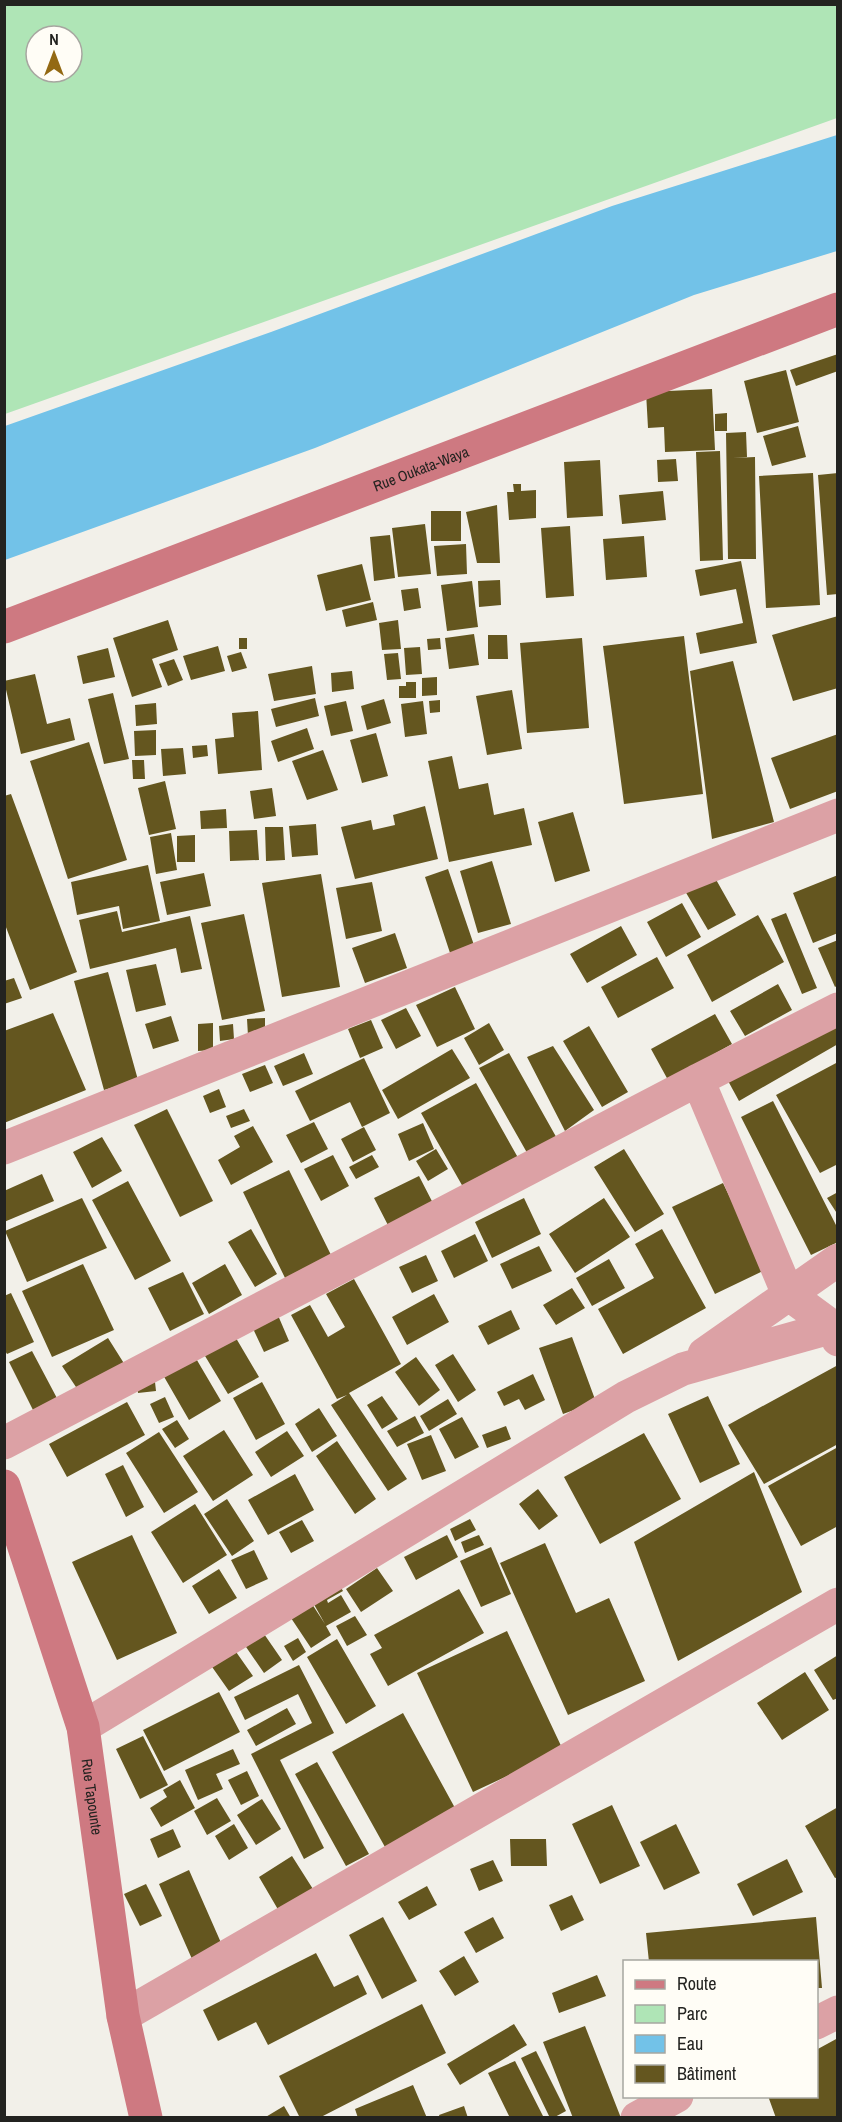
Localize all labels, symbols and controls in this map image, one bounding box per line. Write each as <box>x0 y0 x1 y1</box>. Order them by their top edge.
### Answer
north arrow <box>24 24 84 84</box>
text: N <box>49 28 59 50</box>
street label: Rue Oukata-Waya <box>370 440 472 496</box>
street label: Rue Tapounte <box>77 1757 108 1836</box>
legend <box>623 1960 818 2098</box>
text: Route <box>677 1971 716 1996</box>
text: Parc <box>677 2001 707 2026</box>
text: Eau <box>677 2031 703 2056</box>
text: Bâtiment <box>677 2061 736 2086</box>

